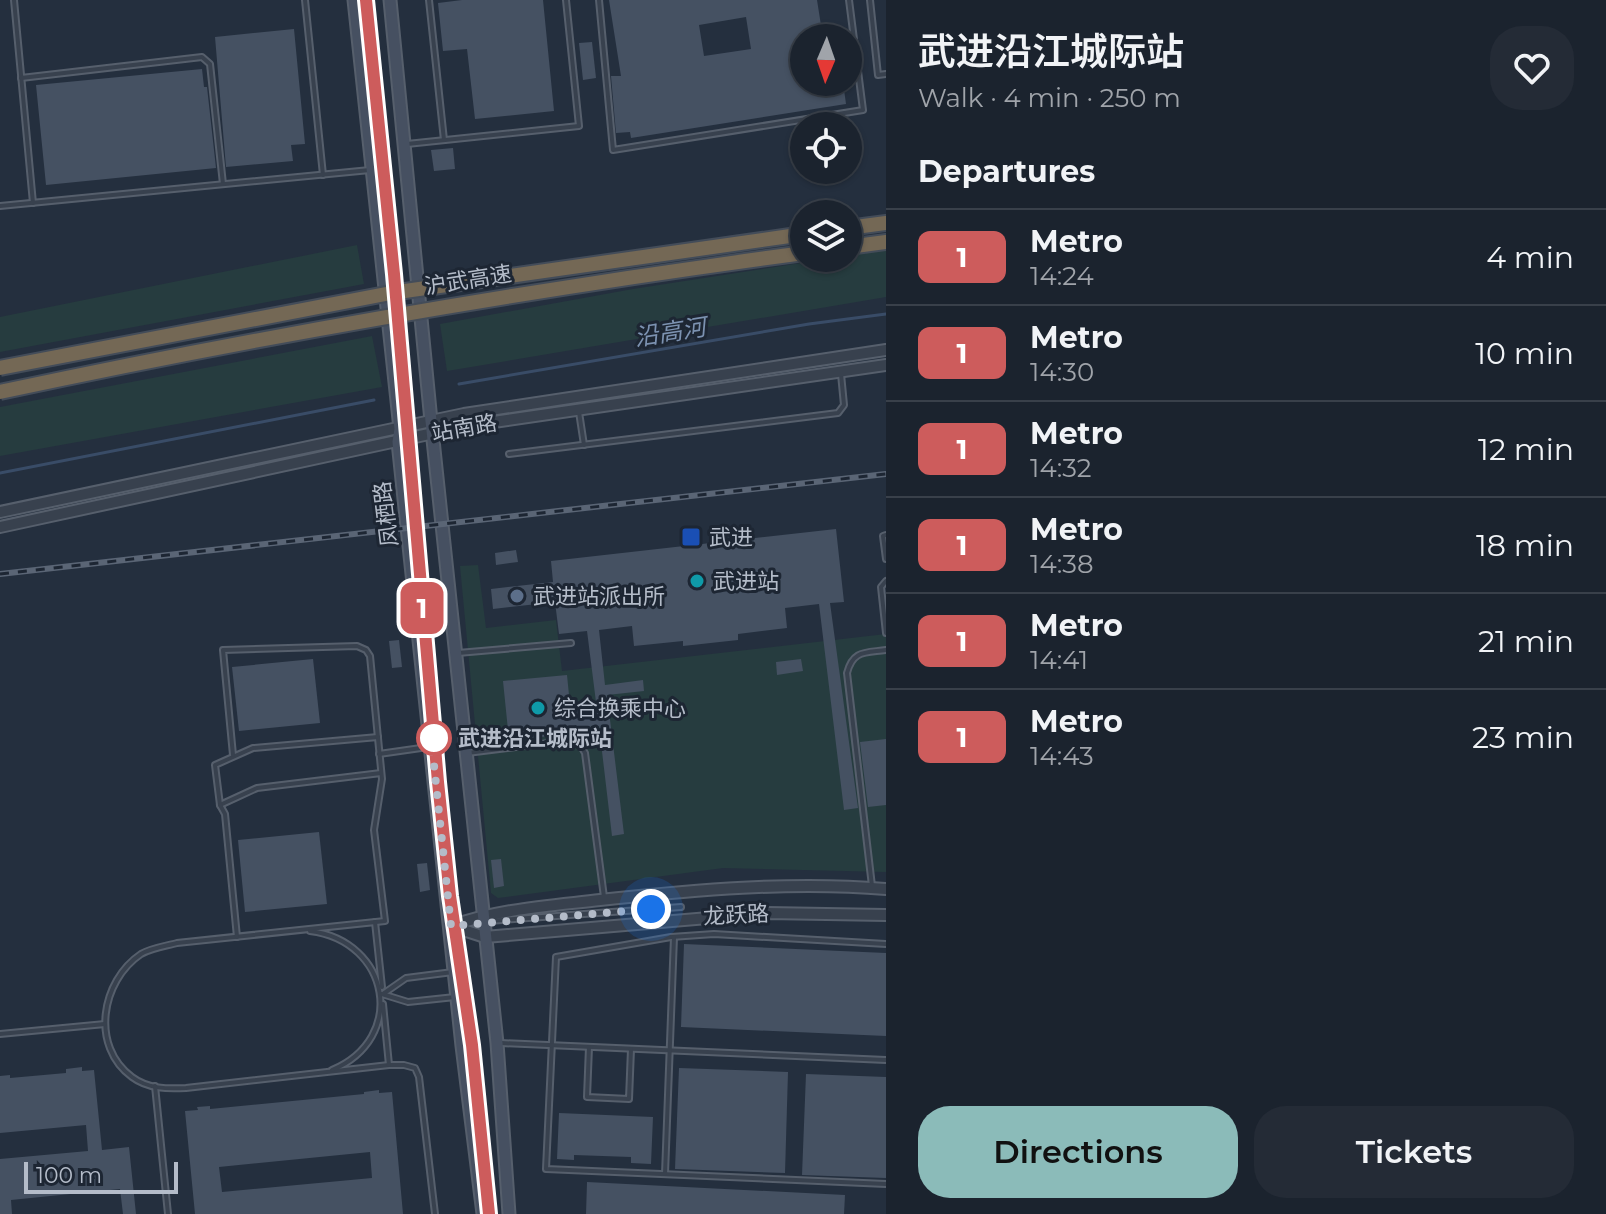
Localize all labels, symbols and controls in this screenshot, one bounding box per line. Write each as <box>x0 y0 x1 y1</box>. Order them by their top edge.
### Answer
north arrow <box>790 24 862 96</box>
map controls <box>790 24 862 272</box>
button: heart <box>1490 26 1574 110</box>
text: 武进沿江城际站 <box>918 28 1184 75</box>
text: Walk · 4 min · 250 m <box>918 82 1181 114</box>
button: locate <box>790 112 862 184</box>
text: Departures <box>918 153 1095 190</box>
button: layers <box>790 200 862 272</box>
text: Metro <box>1030 223 1123 260</box>
text: 4 min <box>1486 239 1574 276</box>
text: 1 <box>957 240 967 274</box>
street label: 沪武高速 <box>422 260 514 300</box>
text: 14:24 <box>1030 260 1094 292</box>
water label: 沿高河 <box>632 311 712 352</box>
text: Metro <box>1030 319 1123 356</box>
text: 10 min <box>1475 335 1574 372</box>
text: 1 <box>957 336 967 370</box>
text: 14:30 <box>1030 356 1094 388</box>
street label: 站南路 <box>429 409 499 447</box>
text: Metro <box>1030 415 1123 452</box>
text: 12 min <box>1478 431 1574 468</box>
text: 1 <box>957 432 967 466</box>
text: 14:32 <box>1030 452 1092 484</box>
street label: 凤栖路 <box>369 480 403 548</box>
text: Metro <box>1030 511 1123 548</box>
place label: 武进 <box>709 524 753 551</box>
marker: 武进 <box>680 526 702 548</box>
text: 18 min <box>1476 527 1574 564</box>
text: 1 <box>957 528 967 562</box>
text: 14:38 <box>1030 548 1094 580</box>
place label: 武进站 <box>713 568 779 595</box>
marker: 武进站 <box>688 572 706 590</box>
line badge: 1 <box>396 582 448 634</box>
place label: 武进站派出所 <box>533 583 665 610</box>
marker: 武进站派出所 <box>508 587 526 605</box>
text: 1 <box>417 591 427 625</box>
text: Metro <box>1030 607 1123 644</box>
text: 21 min <box>1478 623 1574 660</box>
text: 1 <box>957 624 967 658</box>
text: 14:41 <box>1030 644 1088 676</box>
place label: 综合换乘中心 <box>554 695 686 722</box>
marker: 综合换乘中心 <box>529 699 547 717</box>
text: Metro <box>1030 703 1123 740</box>
text: 23 min <box>1472 719 1574 756</box>
text: 1 <box>957 720 967 754</box>
marker: 武进沿江城际站 <box>417 721 451 755</box>
place label: 武进沿江城际站 <box>458 725 612 752</box>
text: 14:43 <box>1030 740 1094 772</box>
your location <box>631 889 671 929</box>
street label: 龙跃路 <box>702 900 770 930</box>
button: Directions <box>918 1106 1238 1198</box>
button: Tickets <box>1254 1106 1574 1198</box>
scale bar <box>24 1158 178 1194</box>
text: 100 m <box>36 1162 102 1189</box>

